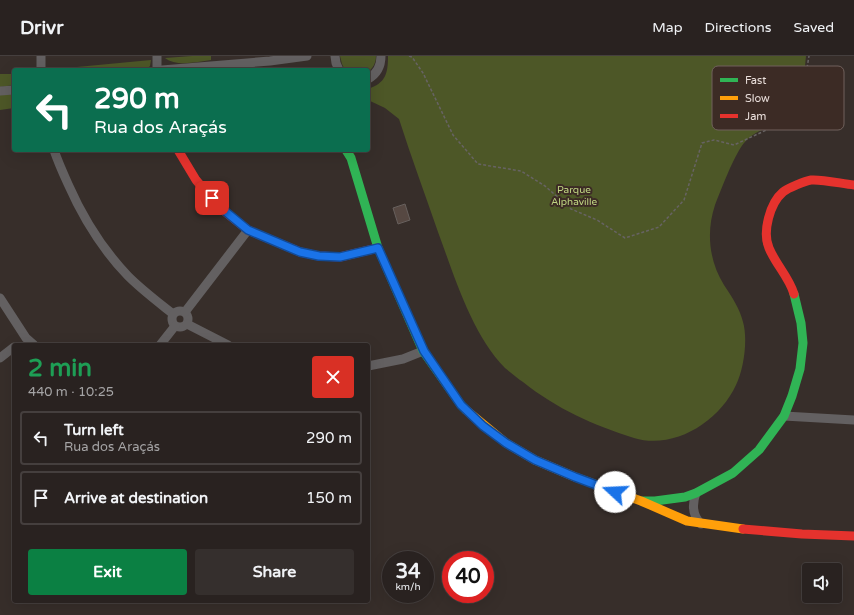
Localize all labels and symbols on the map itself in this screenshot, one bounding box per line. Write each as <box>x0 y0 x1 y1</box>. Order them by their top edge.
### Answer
legend <box>712 66 844 130</box>
text: Fast <box>745 74 766 87</box>
text: Slow <box>745 92 770 105</box>
text: Jam <box>745 110 766 123</box>
pin <box>195 181 229 215</box>
park label: Parque Alphaville <box>551 184 597 208</box>
position arrow <box>594 471 636 513</box>
speed limit sign: 40 <box>442 551 494 603</box>

